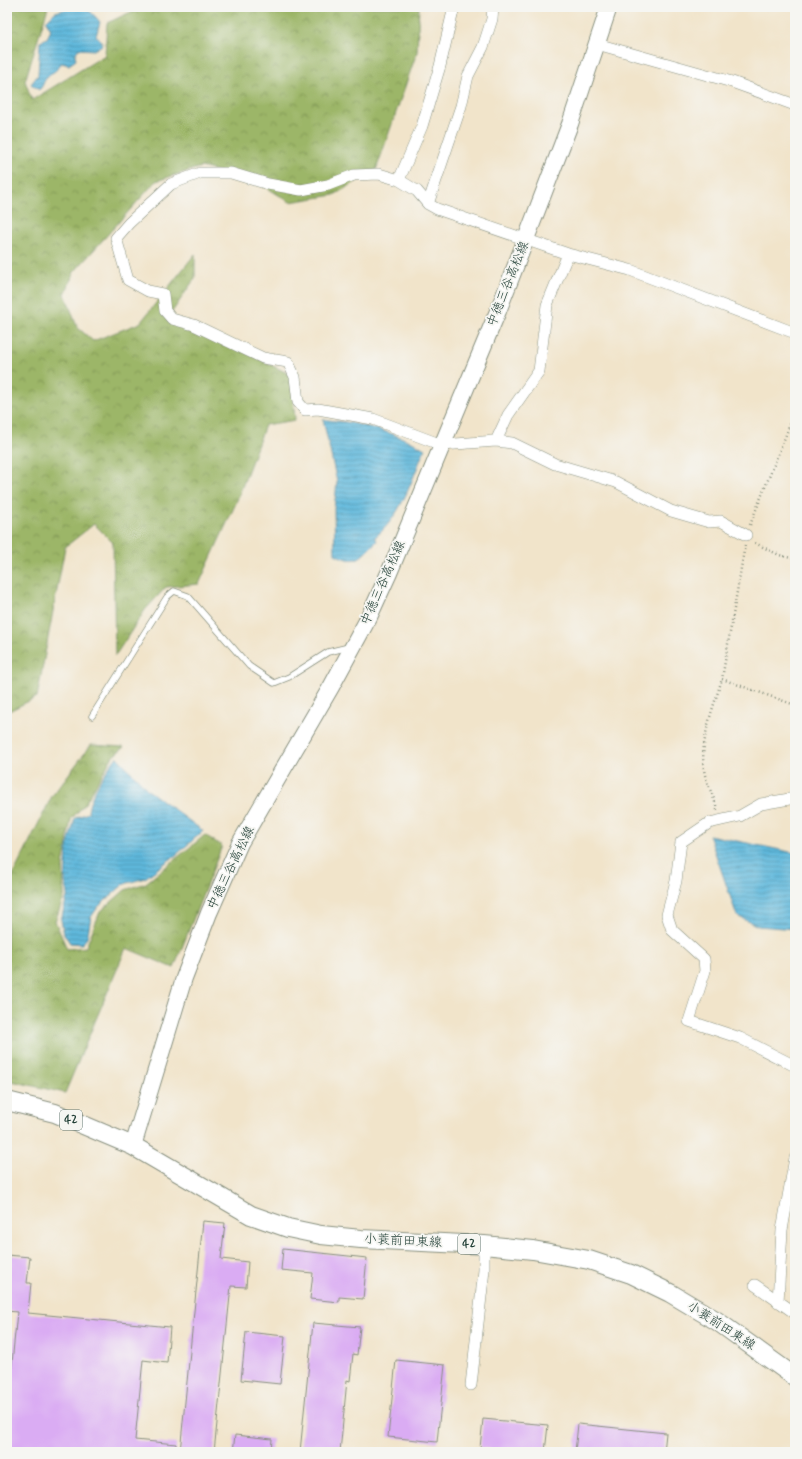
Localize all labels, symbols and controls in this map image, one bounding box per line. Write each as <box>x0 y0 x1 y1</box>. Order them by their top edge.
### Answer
street label: 中徳三谷高松線 <box>483 238 533 329</box>
street label: 中徳三谷高松線 <box>357 537 410 628</box>
street label: 中徳三谷高松線 <box>203 822 259 913</box>
road number: 42 <box>60 1110 82 1130</box>
street label: 小蓑前田東線 <box>364 1230 443 1252</box>
road number: 42 <box>458 1234 480 1254</box>
street label: 小蓑前田東線 <box>684 1298 759 1355</box>

